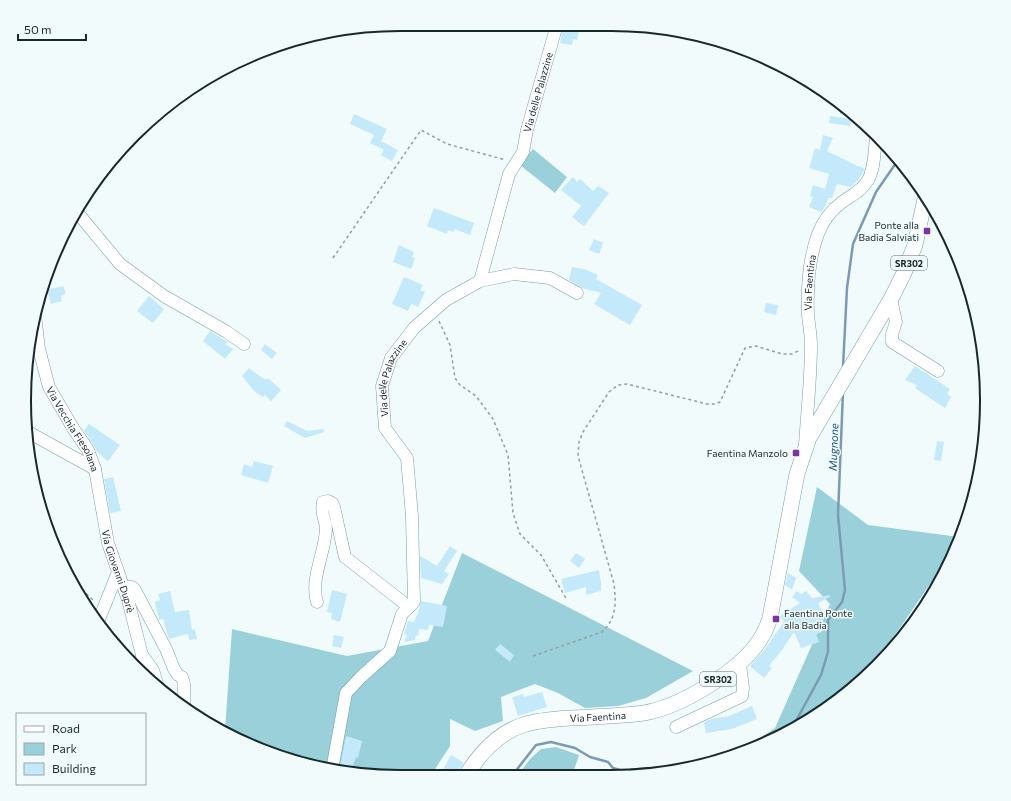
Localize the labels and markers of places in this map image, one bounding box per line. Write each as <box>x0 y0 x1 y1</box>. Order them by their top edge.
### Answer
place label: Ponte alla Badia Salviati <box>859 219 919 243</box>
marker: Ponte alla Badia Salviati <box>922 226 932 236</box>
place label: Faentina Manzolo <box>707 447 788 459</box>
marker: Faentina Manzolo <box>791 448 801 458</box>
place label: Faentina Ponte alla Badia <box>784 607 852 631</box>
marker: Faentina Ponte alla Badia <box>771 614 781 624</box>

